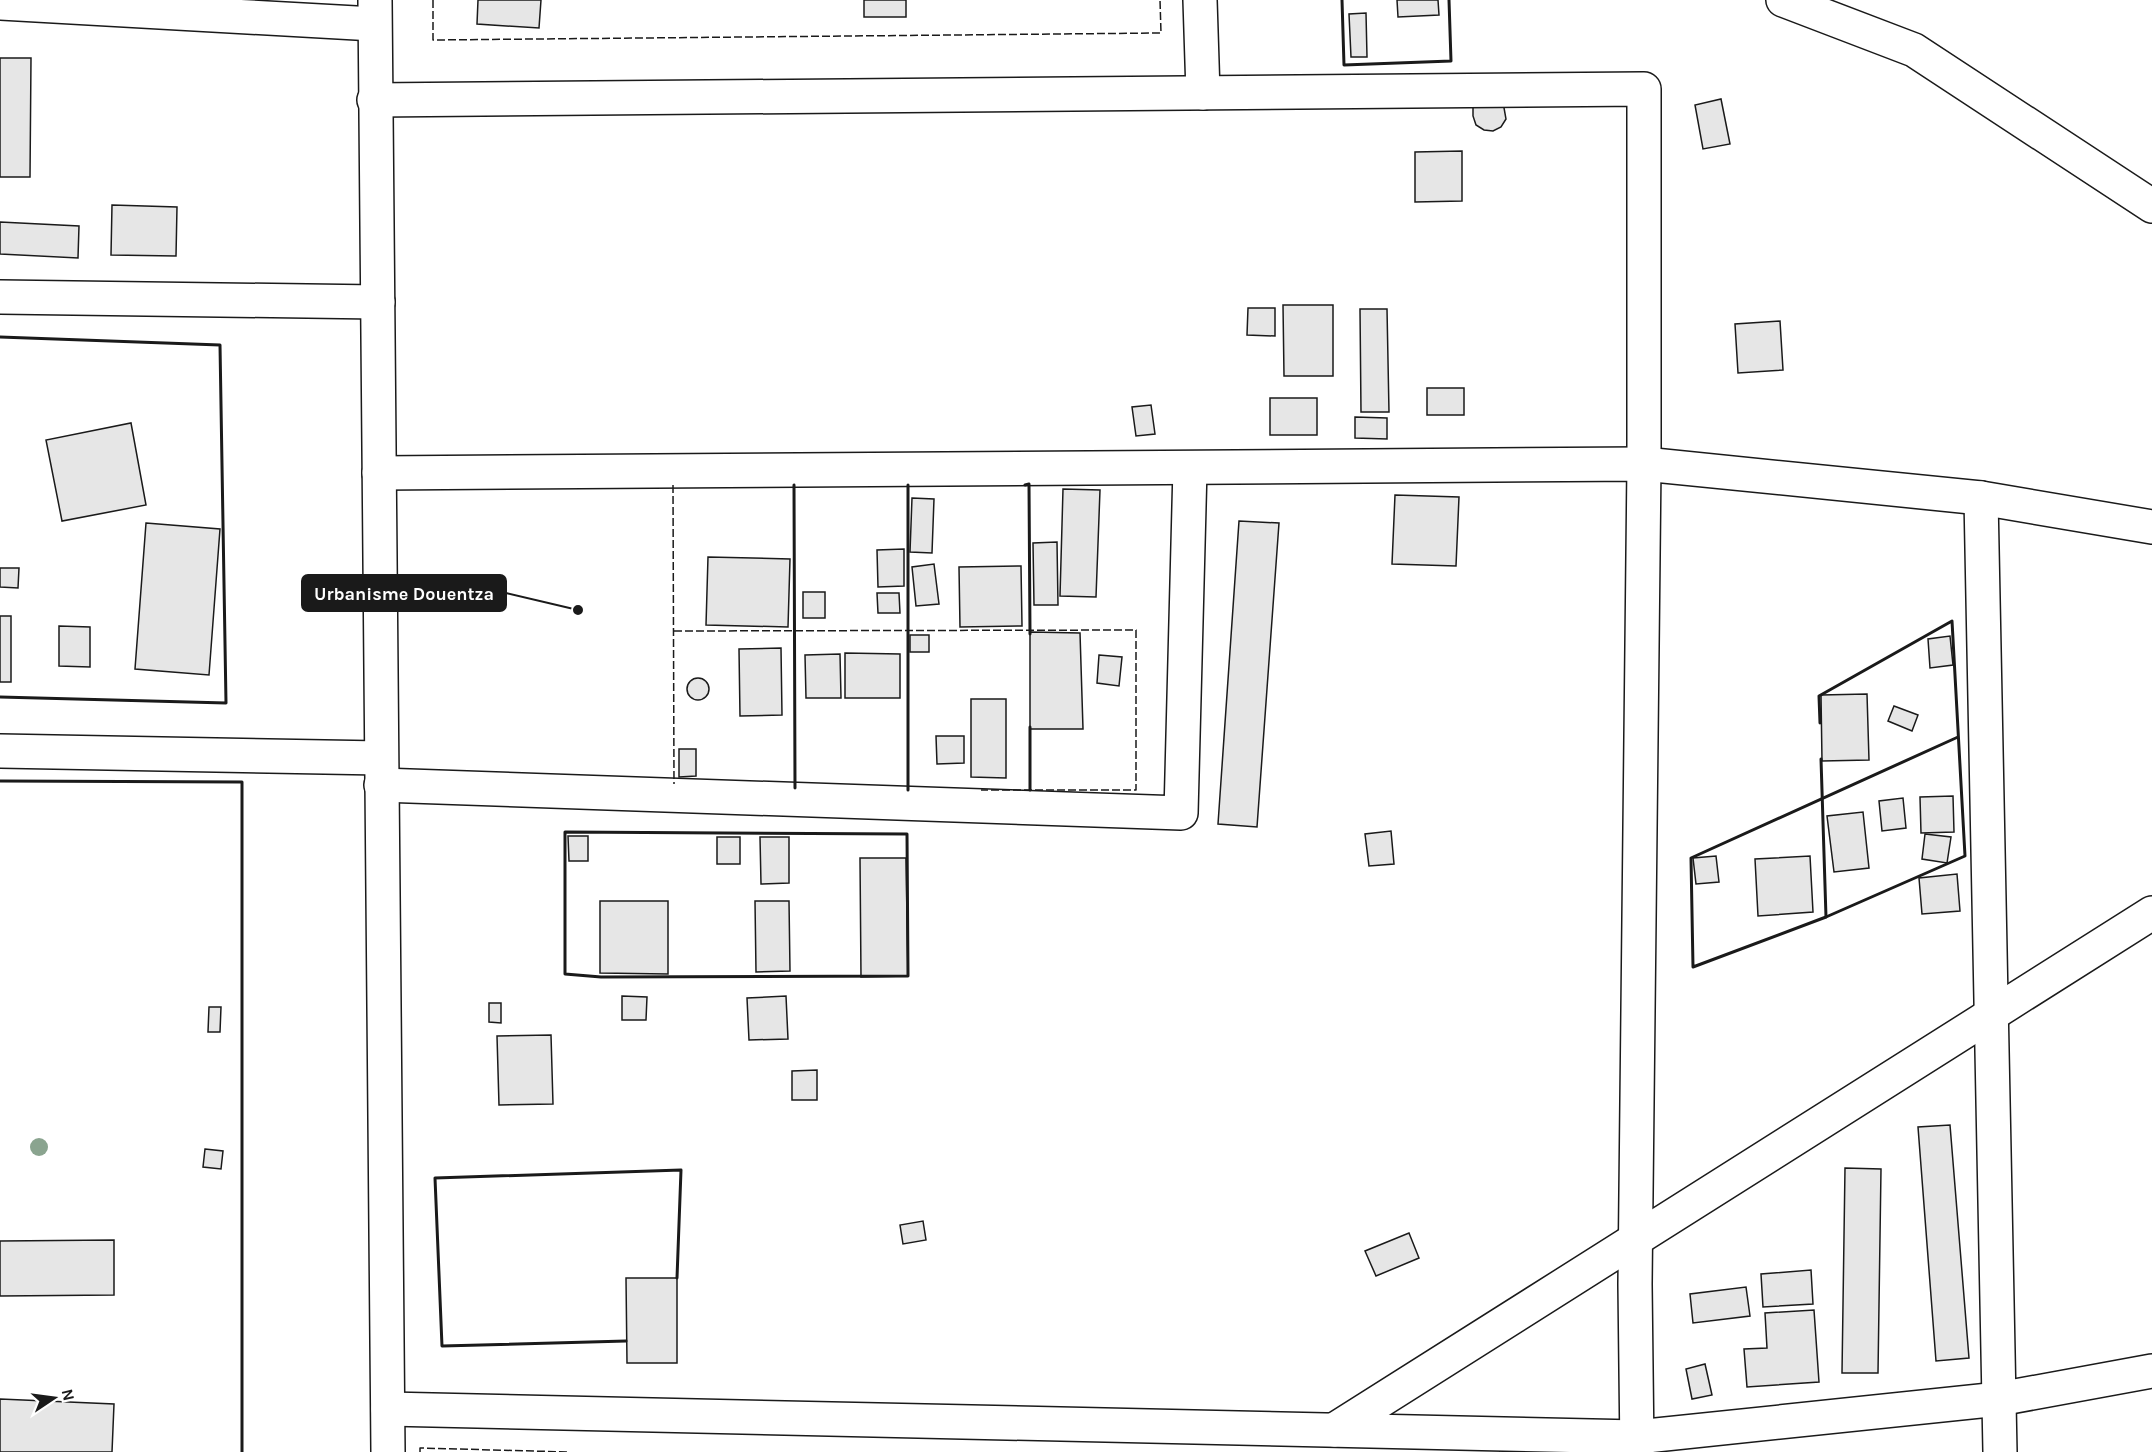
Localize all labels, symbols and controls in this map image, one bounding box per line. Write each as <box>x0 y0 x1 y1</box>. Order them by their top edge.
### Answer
callout: Urbanisme Douentza <box>302 575 506 611</box>
text: Urbanisme Douentza <box>314 583 494 605</box>
north arrow <box>24 1368 84 1428</box>
text: N <box>58 1387 79 1402</box>

